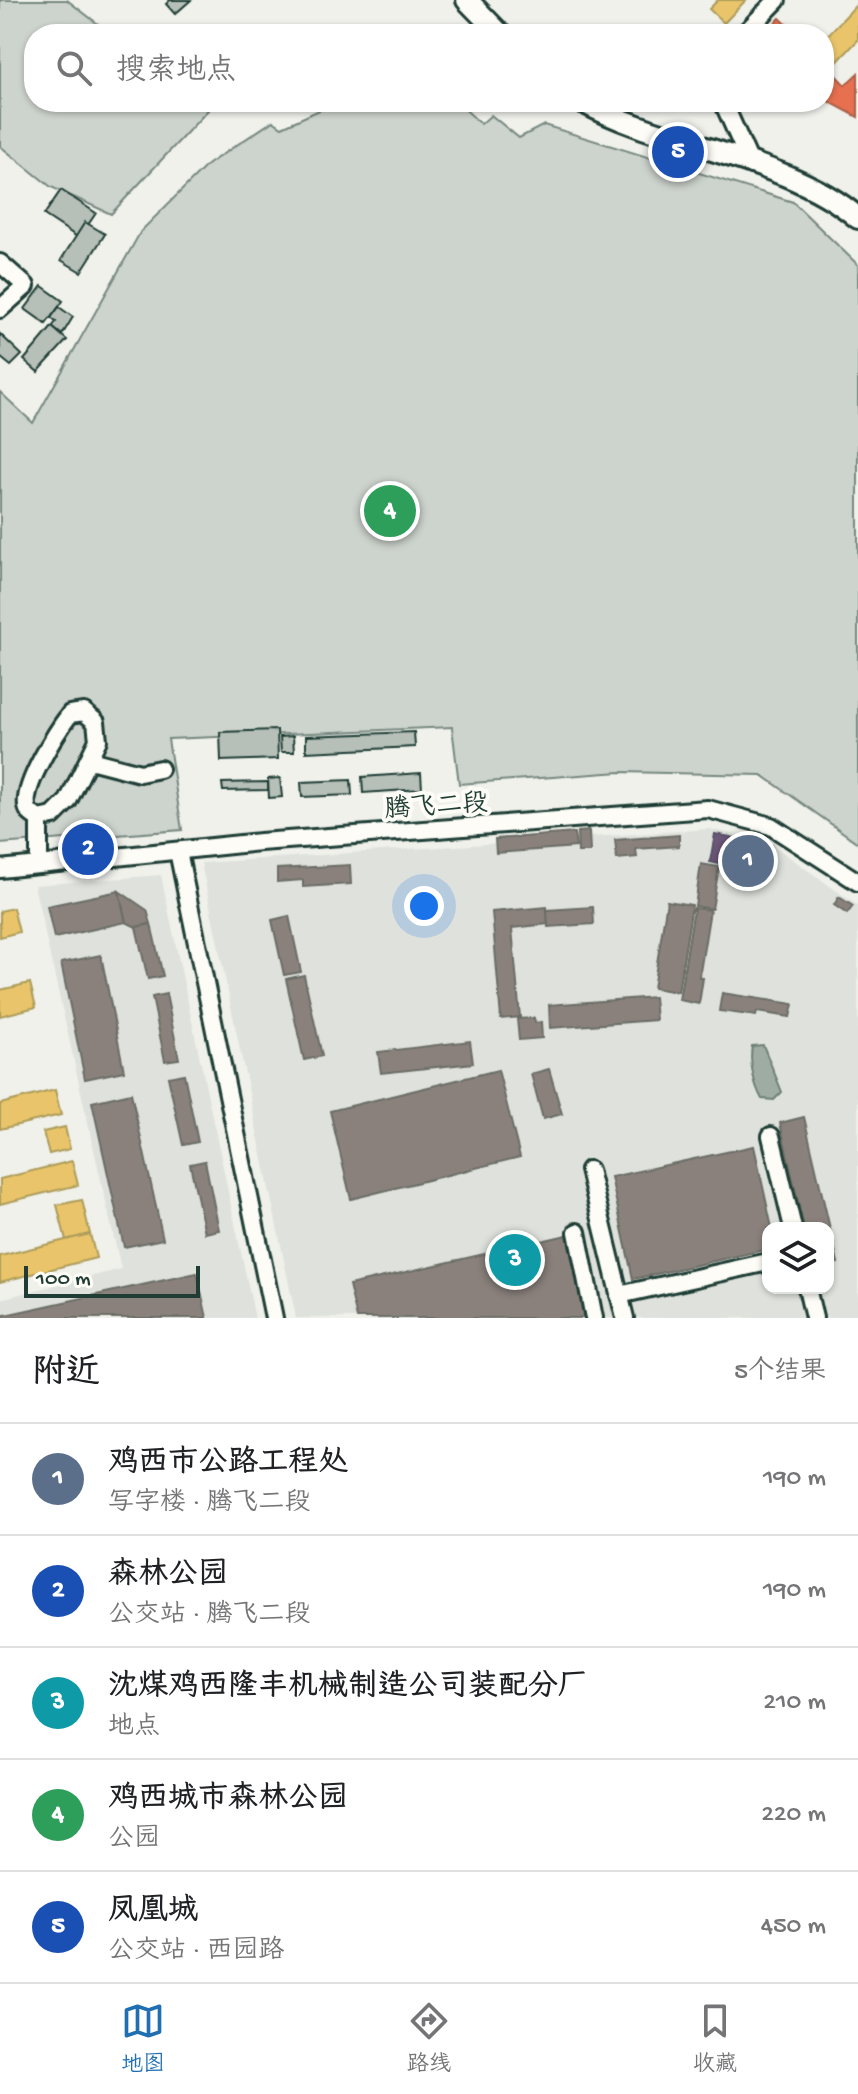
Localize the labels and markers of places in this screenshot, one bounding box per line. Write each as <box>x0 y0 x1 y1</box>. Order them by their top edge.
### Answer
pin: 5 <box>652 122 704 182</box>
pin: 4 <box>364 481 416 541</box>
pin: 2 <box>62 819 114 879</box>
pin: 1 <box>722 831 774 891</box>
pin: 3 <box>489 1230 541 1290</box>

